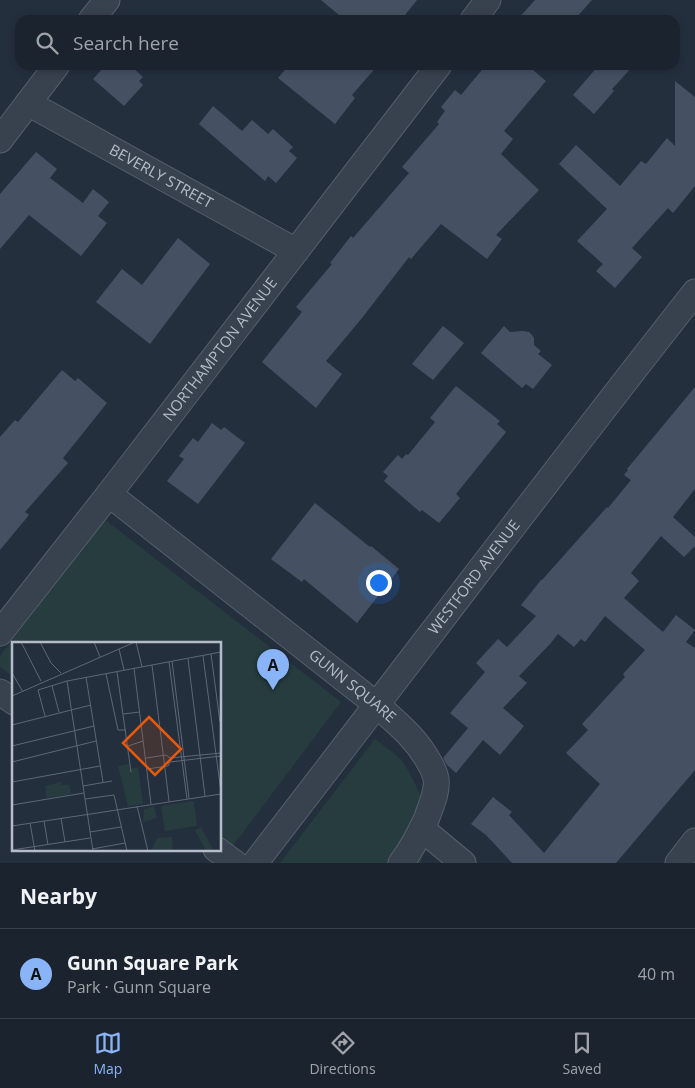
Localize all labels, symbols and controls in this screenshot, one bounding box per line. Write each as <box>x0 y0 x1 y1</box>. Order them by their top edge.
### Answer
search box <box>15 15 680 70</box>
icon: search <box>33 29 61 57</box>
text: Search here <box>73 30 179 56</box>
street label: BEVERLY STREET <box>106 139 218 213</box>
street label: NORTHAMPTON AVENUE <box>158 273 281 425</box>
street label: WESTFORD AVENUE <box>423 515 524 638</box>
your location <box>366 570 392 596</box>
inset map <box>12 642 221 850</box>
street label: GUNN SQUARE <box>305 644 401 726</box>
pin: A <box>257 649 289 690</box>
text: Nearby <box>20 882 97 910</box>
text: Gunn Square Park <box>67 950 238 976</box>
text: A <box>30 963 42 985</box>
text: 40 m <box>638 963 675 985</box>
text: Park · Gunn Square <box>67 976 211 998</box>
tab: Map <box>93 1029 122 1078</box>
tab: Directions <box>309 1029 376 1078</box>
tab: Saved <box>563 1029 601 1078</box>

